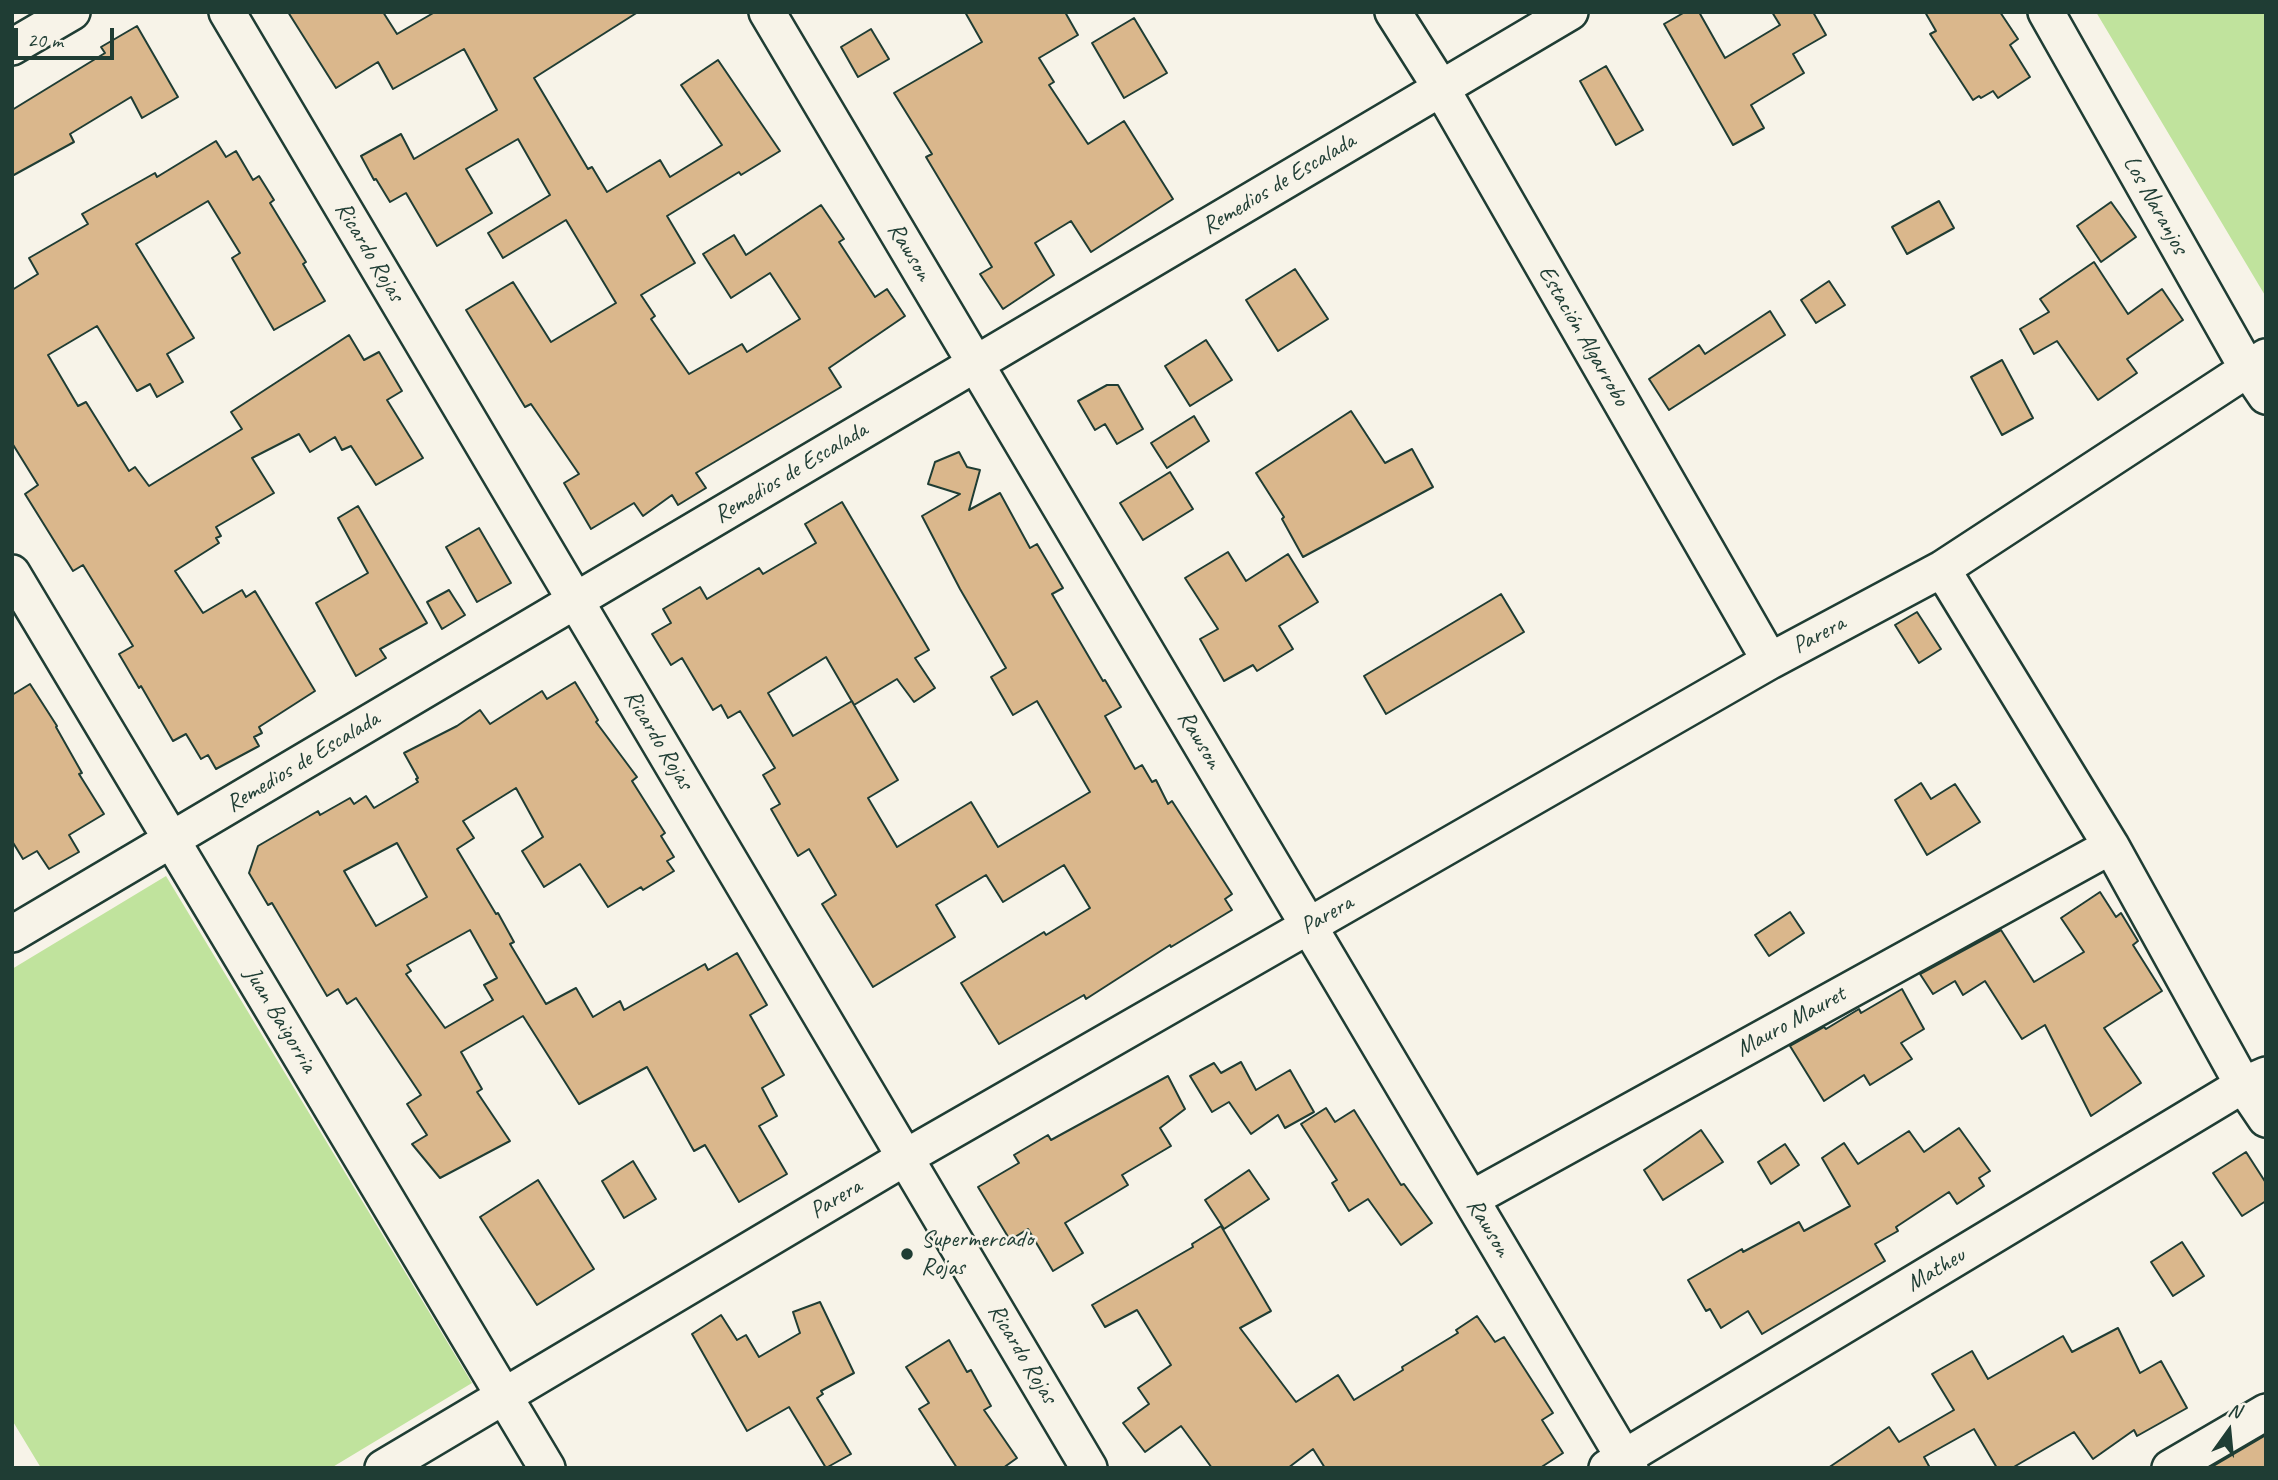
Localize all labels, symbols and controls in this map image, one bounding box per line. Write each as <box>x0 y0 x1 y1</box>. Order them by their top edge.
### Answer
scale bar <box>18 14 117 58</box>
text: 20 m <box>27 27 63 53</box>
street label: Remedios de Escalada <box>1197 127 1361 241</box>
street label: Los Naranjos <box>2116 151 2194 259</box>
street label: Ricardo Rojas <box>328 197 410 307</box>
street label: Rawson <box>880 218 938 286</box>
street label: Estación Algarrobo <box>1531 261 1635 411</box>
street label: Remedios de Escalada <box>709 416 873 530</box>
street label: Parera <box>1788 609 1850 661</box>
street label: Ricardo Rojas <box>617 685 699 795</box>
street label: Remedios de Escalada <box>221 705 385 819</box>
street label: Rawson <box>1170 706 1228 774</box>
street label: Parera <box>1296 889 1358 941</box>
street label: Juan Baigorria <box>237 962 323 1078</box>
street label: Mauro Mauret <box>1731 980 1851 1064</box>
street label: Parera <box>805 1172 867 1226</box>
street label: Rawson <box>1459 1194 1517 1262</box>
place label: Supermercado Rojas <box>921 1226 1033 1282</box>
street label: Matheu <box>1901 1241 1971 1299</box>
marker: Supermercado Rojas <box>899 1246 915 1262</box>
street label: Ricardo Rojas <box>981 1299 1063 1409</box>
north arrow <box>2194 1396 2264 1466</box>
text: N <box>2226 1398 2243 1424</box>

